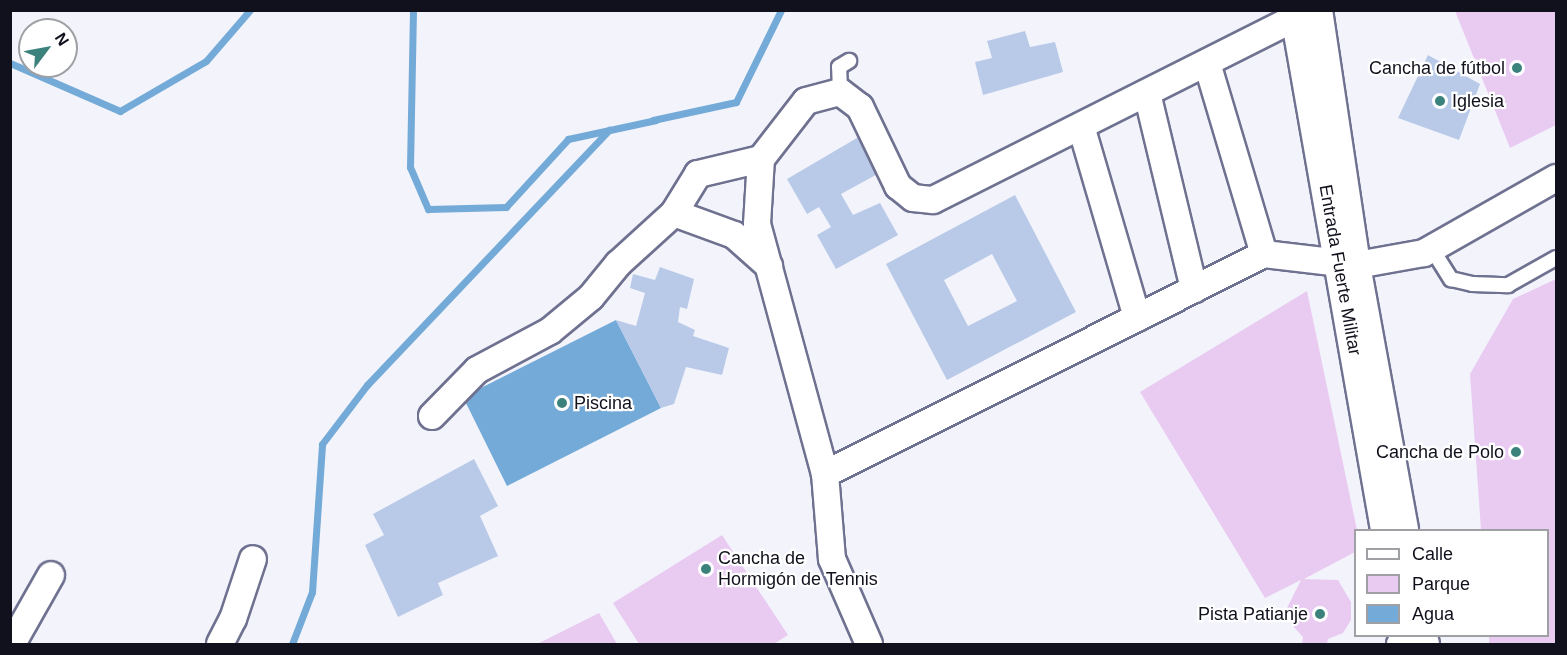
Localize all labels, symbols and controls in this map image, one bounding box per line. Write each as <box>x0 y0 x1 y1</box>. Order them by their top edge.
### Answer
north arrow <box>18 18 78 78</box>
text: N <box>52 30 72 49</box>
place label: Cancha de fútbol <box>1369 57 1505 79</box>
marker: Cancha de fútbol <box>1510 61 1524 75</box>
place label: Iglesia <box>1452 90 1504 112</box>
marker: Iglesia <box>1433 94 1447 108</box>
street label: Entrada Fuerte Militar <box>1314 183 1366 357</box>
place label: Piscina <box>574 392 632 414</box>
marker: Piscina <box>555 396 569 410</box>
place label: Cancha de Polo <box>1376 441 1504 463</box>
marker: Cancha de Polo <box>1509 445 1523 459</box>
legend <box>1354 529 1549 637</box>
text: Calle <box>1412 544 1453 564</box>
place label: Cancha de Hormigón de Tennis <box>718 548 878 590</box>
marker: Cancha de Hormigón de Tennis <box>699 562 713 576</box>
text: Parque <box>1412 574 1470 594</box>
place label: Pista Patianje <box>1198 603 1308 625</box>
text: Agua <box>1412 604 1454 624</box>
marker: Pista Patianje <box>1313 607 1327 621</box>

